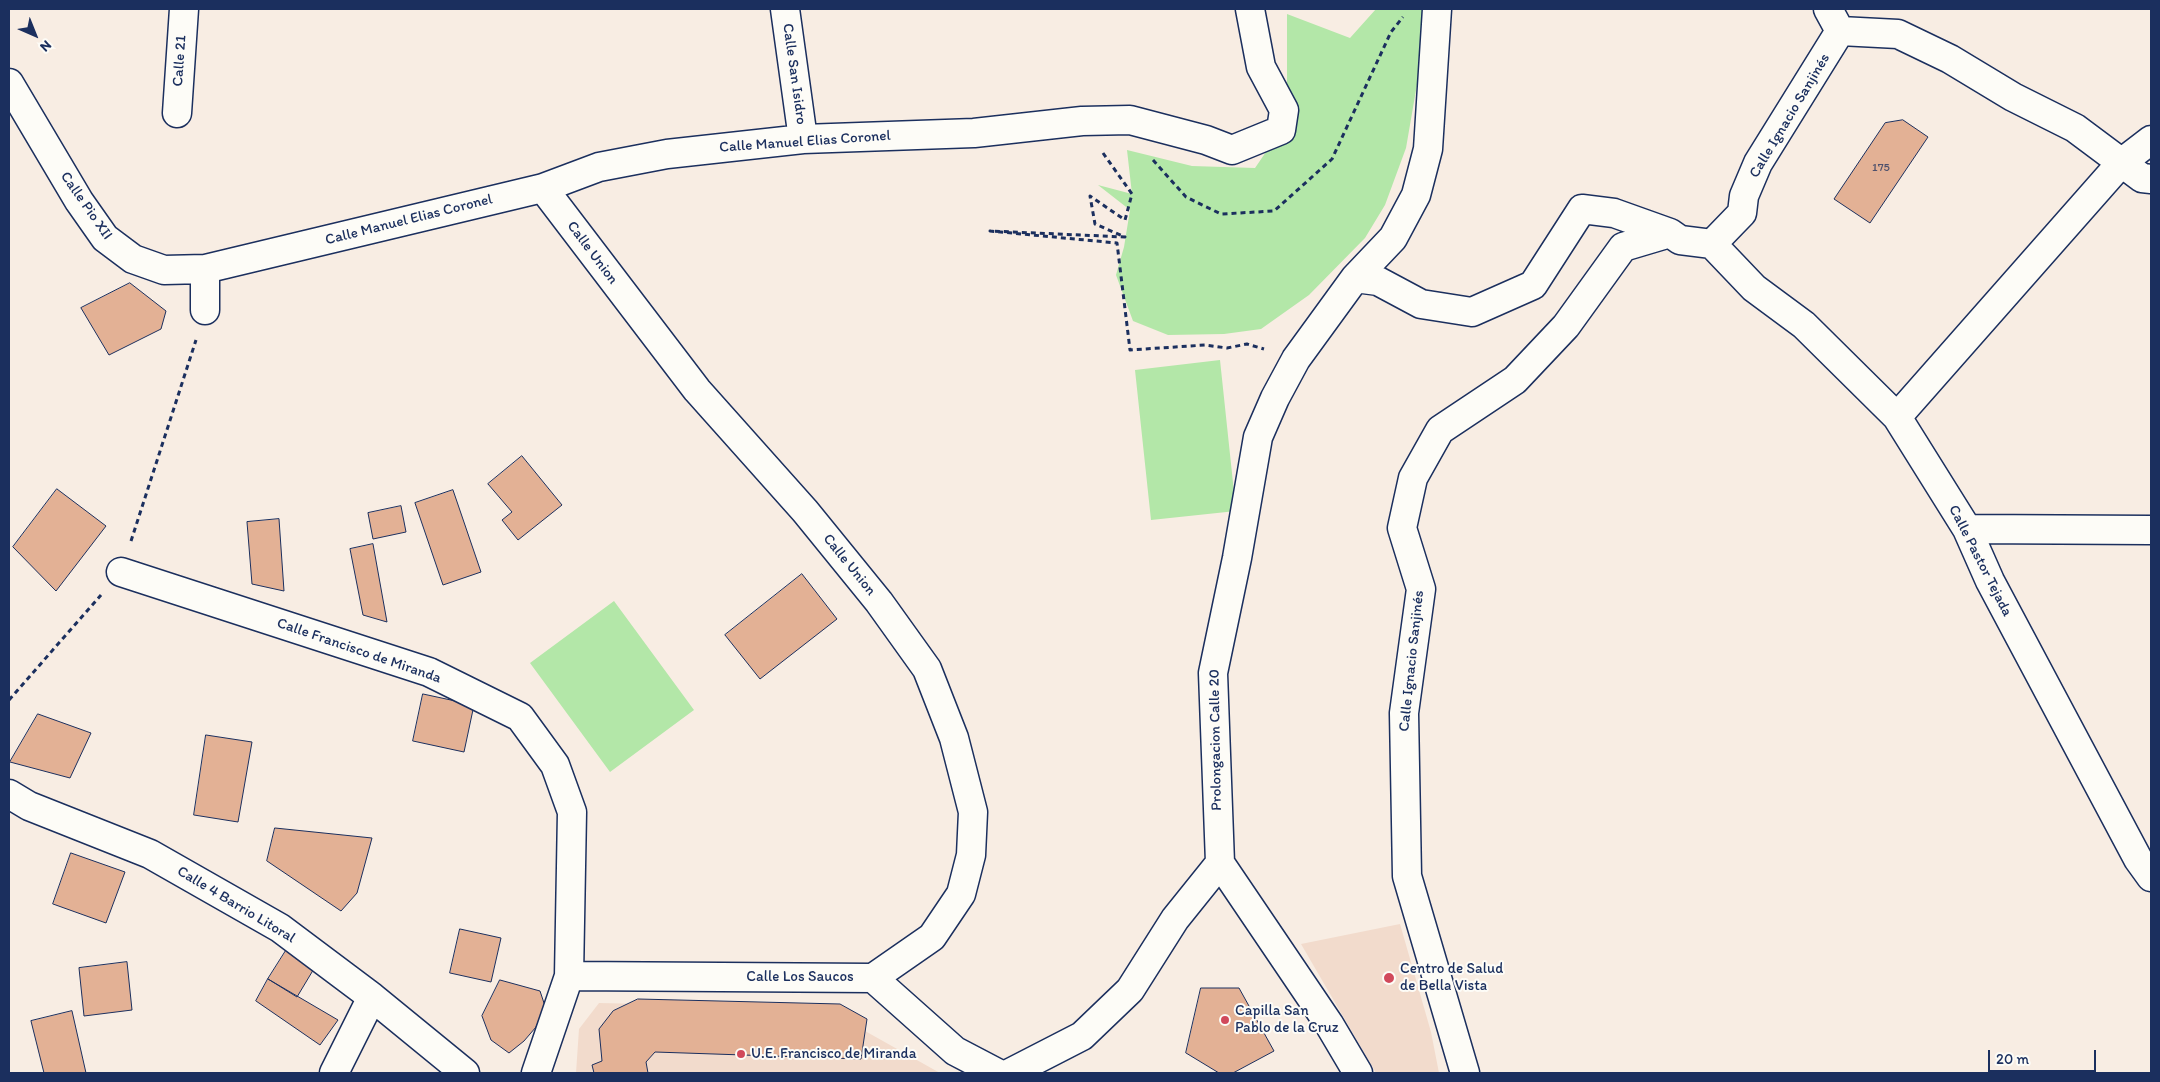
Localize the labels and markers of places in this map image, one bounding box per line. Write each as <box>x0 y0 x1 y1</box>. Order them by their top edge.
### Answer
place label: Centro de Salud de Bella Vista <box>1400 960 1503 995</box>
marker: Centro de Salud de Bella Vista <box>1382 971 1396 985</box>
place label: Capilla San Pablo de la Cruz <box>1235 1002 1339 1037</box>
marker: Capilla San Pablo de la Cruz <box>1219 1014 1231 1026</box>
place label: U.E. Francisco de Miranda <box>751 1045 916 1063</box>
marker: U.E. Francisco de Miranda <box>735 1048 747 1060</box>

